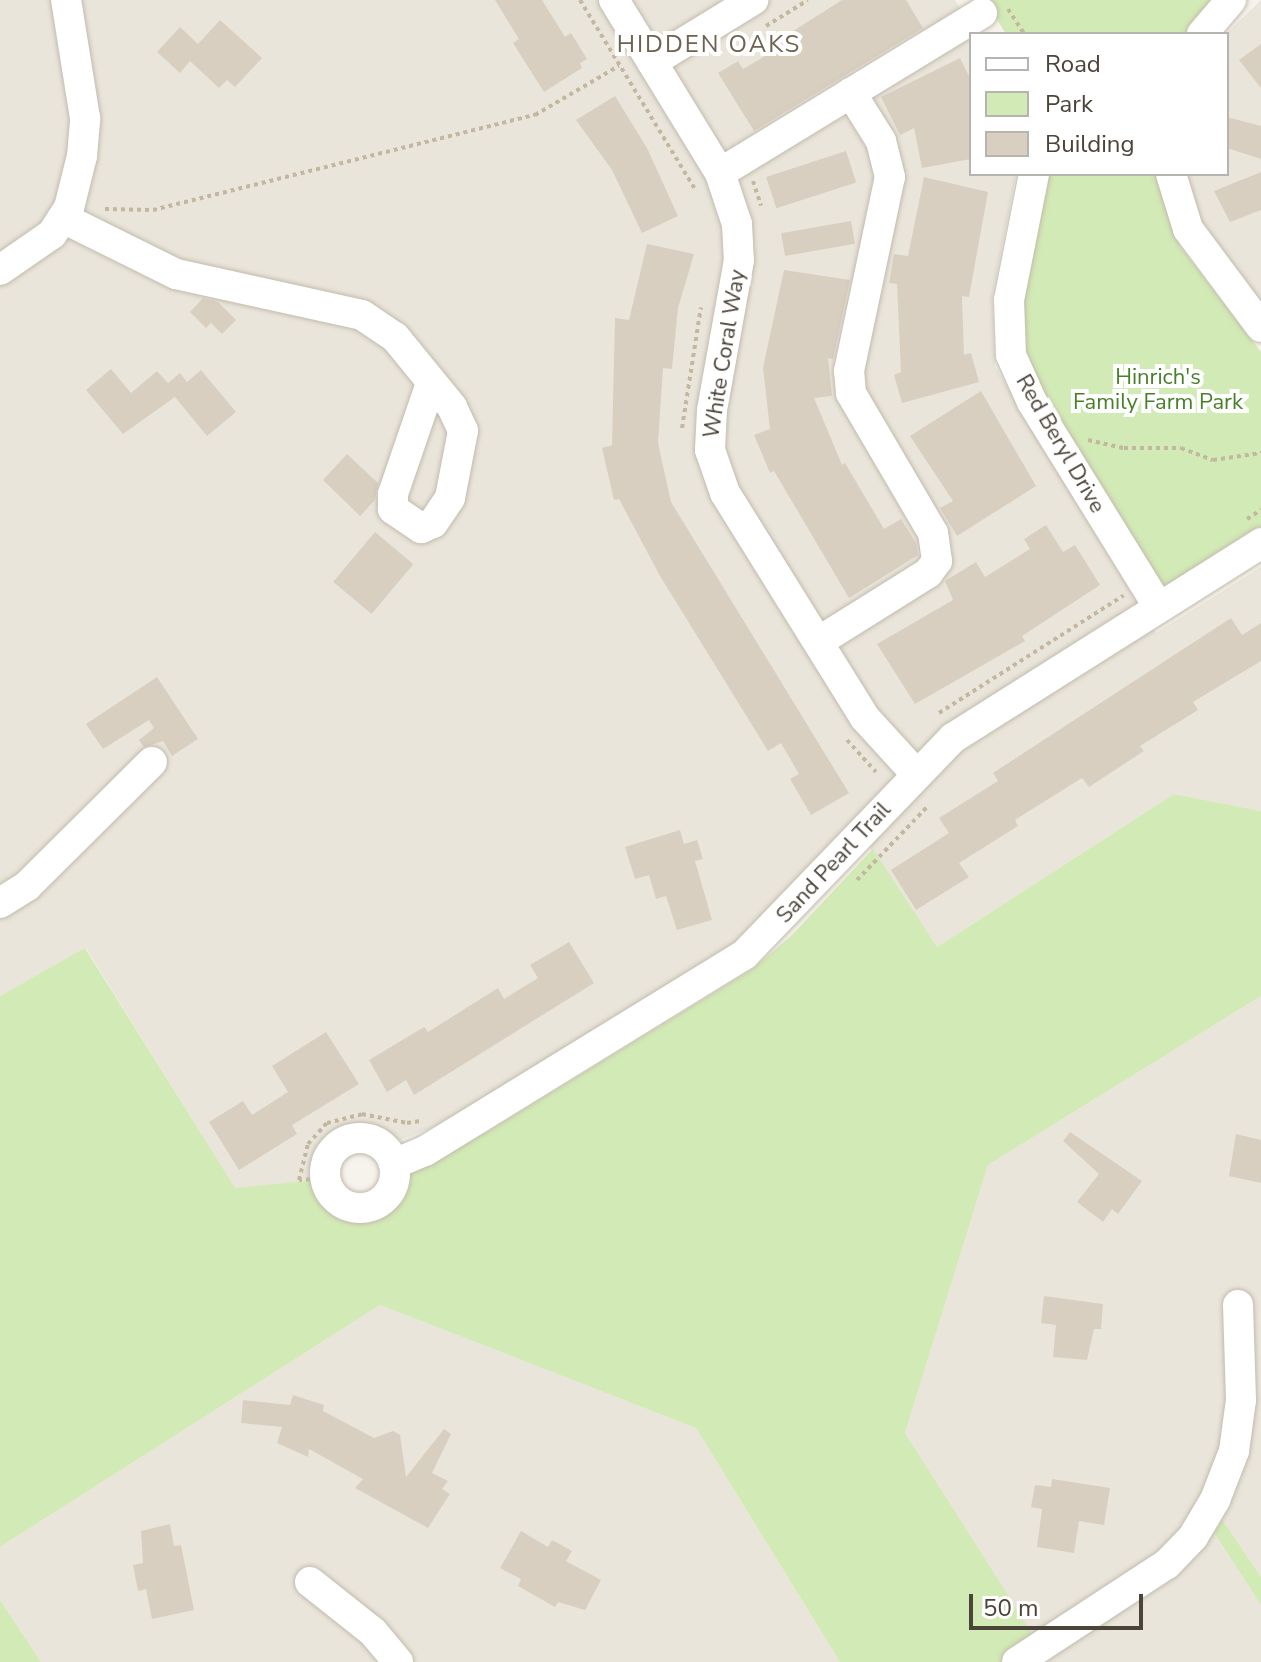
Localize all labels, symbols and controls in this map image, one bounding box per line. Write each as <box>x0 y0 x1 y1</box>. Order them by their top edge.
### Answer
district label: HIDDEN OAKS <box>617 31 801 59</box>
legend <box>969 32 1229 176</box>
text: Road <box>1045 48 1101 80</box>
text: Park <box>1045 88 1093 120</box>
text: Building <box>1045 128 1135 160</box>
street label: White Coral Way <box>699 268 751 440</box>
park label: Hinrich's Family Farm Park <box>1073 364 1243 416</box>
street label: Red Beryl Drive <box>1010 370 1110 518</box>
street label: Sand Pearl Trail <box>771 797 897 929</box>
scale bar <box>973 1578 1147 1628</box>
text: 50 m <box>983 1592 1039 1624</box>

